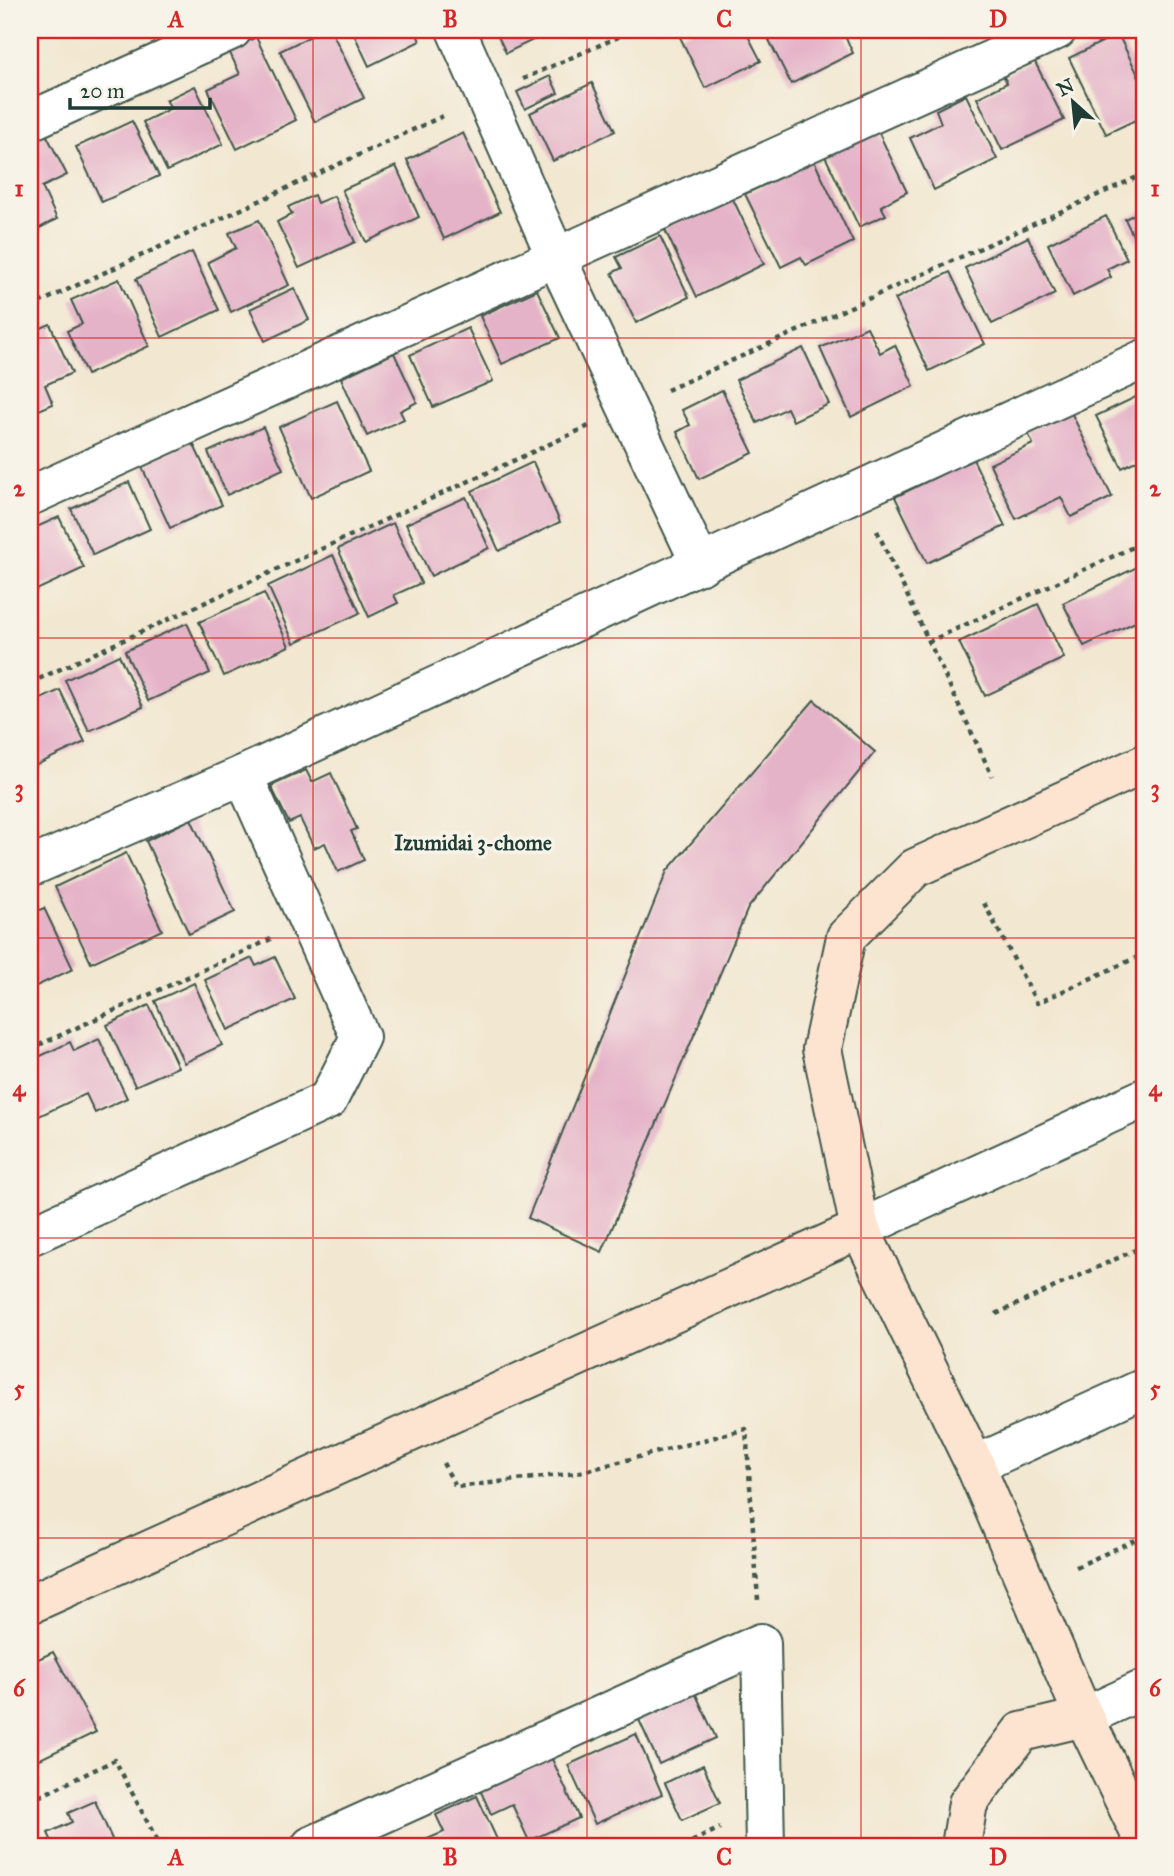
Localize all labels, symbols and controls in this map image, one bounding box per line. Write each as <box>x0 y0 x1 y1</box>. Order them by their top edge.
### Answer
text: A <box>166 5 184 33</box>
text: B <box>442 5 458 33</box>
text: C <box>716 5 732 33</box>
text: D <box>989 5 1007 33</box>
scale bar <box>70 66 210 110</box>
north arrow <box>1038 66 1108 136</box>
text: N <box>1053 73 1078 101</box>
text: 20 m <box>80 78 125 104</box>
text: 1 <box>14 174 24 202</box>
text: 1 <box>1150 174 1160 202</box>
text: 2 <box>13 474 25 502</box>
text: 2 <box>1149 474 1161 502</box>
text: 3 <box>14 774 24 803</box>
text: 3 <box>1150 774 1160 803</box>
district label: Izumidai 3-chome <box>394 830 552 856</box>
text: 4 <box>13 1074 27 1102</box>
text: 4 <box>1149 1074 1163 1102</box>
text: 5 <box>14 1374 25 1402</box>
text: 5 <box>1150 1374 1161 1402</box>
text: 6 <box>13 1674 26 1702</box>
text: 6 <box>1149 1674 1162 1702</box>
text: A <box>166 1843 184 1871</box>
text: B <box>442 1843 458 1871</box>
text: C <box>716 1843 732 1871</box>
text: D <box>989 1843 1007 1871</box>

